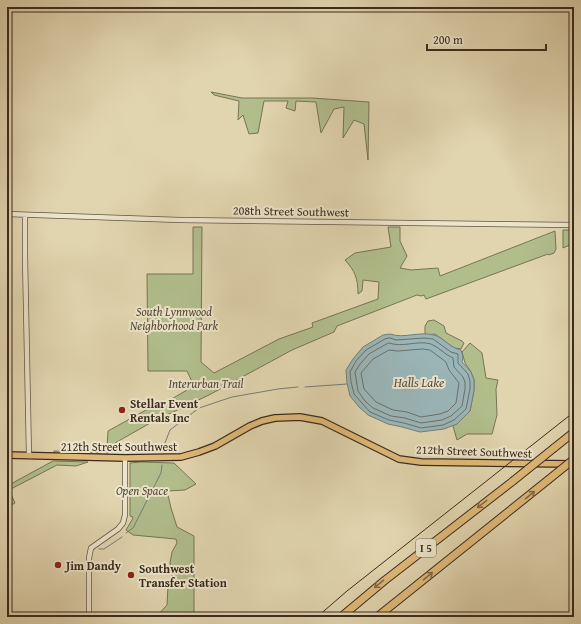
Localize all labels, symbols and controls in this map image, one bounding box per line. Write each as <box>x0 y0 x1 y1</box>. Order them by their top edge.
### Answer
scale bar <box>427 26 546 52</box>
text: 200 m <box>433 31 463 48</box>
street label: 208th Street Southwest <box>233 201 350 221</box>
park label: South Lynnwood Neighborhood Park <box>130 303 218 334</box>
water label: Halls Lake <box>393 373 444 392</box>
park label: Interurban Trail <box>169 375 244 392</box>
place label: Stellar Event Rentals Inc <box>130 395 199 426</box>
marker: Stellar Event Rentals Inc <box>117 405 127 415</box>
street label: 212th Street Southwest <box>61 438 178 455</box>
street label: 212th Street Southwest <box>416 440 533 462</box>
park label: Open Space <box>116 482 168 499</box>
one-way arrow <box>524 491 535 499</box>
one-way arrow <box>477 500 488 509</box>
road number: I 5 <box>416 539 436 557</box>
place label: Jim Dandy <box>64 557 122 574</box>
marker: Jim Dandy <box>53 560 63 570</box>
place label: Southwest Transfer Station <box>139 560 227 591</box>
marker: Southwest Transfer Station <box>126 570 136 580</box>
one-way arrow <box>423 572 434 581</box>
one-way arrow <box>374 580 385 589</box>

